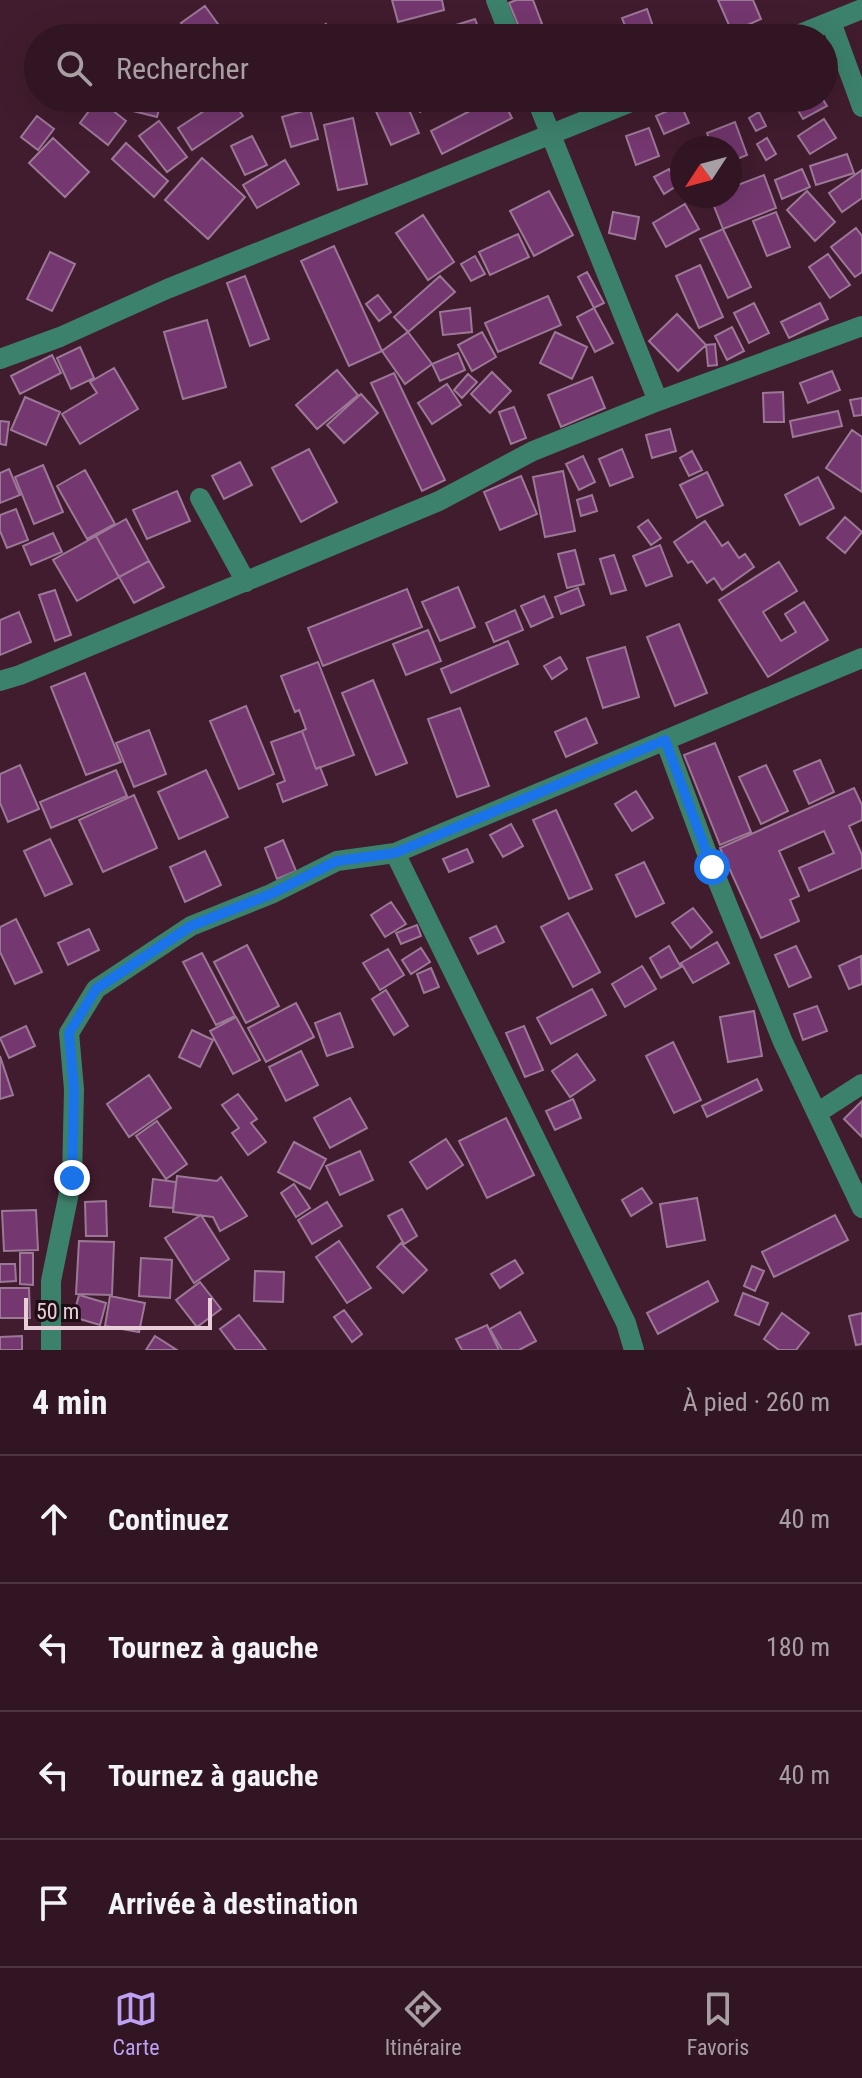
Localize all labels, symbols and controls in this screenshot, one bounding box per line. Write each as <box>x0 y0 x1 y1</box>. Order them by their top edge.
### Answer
search box <box>24 24 838 112</box>
icon: search <box>52 46 96 90</box>
text: Rechercher <box>116 51 249 86</box>
north arrow <box>670 136 742 208</box>
route start <box>694 849 730 885</box>
route end <box>54 1160 90 1196</box>
scale bar <box>24 1294 212 1330</box>
text: 50 m <box>36 1299 79 1324</box>
text: 4 min <box>32 1382 108 1422</box>
text: À pied · 260 m <box>683 1387 830 1417</box>
icon: ahead <box>32 1497 76 1541</box>
text: Continuez <box>108 1502 229 1537</box>
text: 40 m <box>779 1504 830 1534</box>
icon: left <box>32 1625 76 1669</box>
text: Tournez à gauche <box>108 1630 318 1665</box>
text: 180 m <box>766 1632 830 1662</box>
icon: left <box>32 1753 76 1797</box>
text: Tournez à gauche <box>108 1758 318 1793</box>
text: 40 m <box>779 1760 830 1790</box>
icon: arrive <box>32 1881 76 1925</box>
text: Arrivée à destination <box>108 1886 358 1921</box>
tab: Carte <box>113 1987 160 2060</box>
tab: Itinéraire <box>385 1987 462 2060</box>
tab: Favoris <box>687 1987 749 2060</box>

